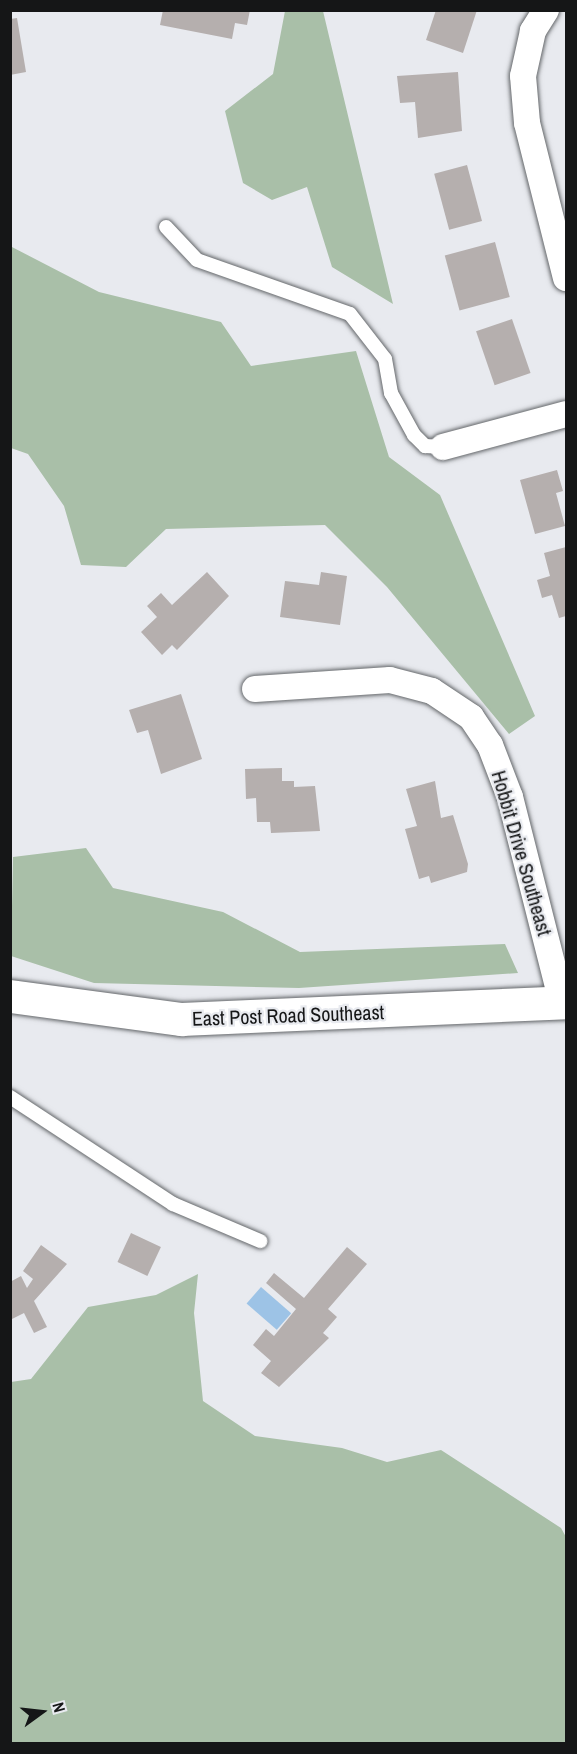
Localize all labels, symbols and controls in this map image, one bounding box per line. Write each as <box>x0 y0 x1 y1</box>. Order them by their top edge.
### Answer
street label: Hobbit Drive Southeast <box>487 768 557 938</box>
street label: East Post Road Southeast <box>191 1000 385 1030</box>
north arrow <box>12 1682 72 1742</box>
text: N <box>48 1700 71 1715</box>

